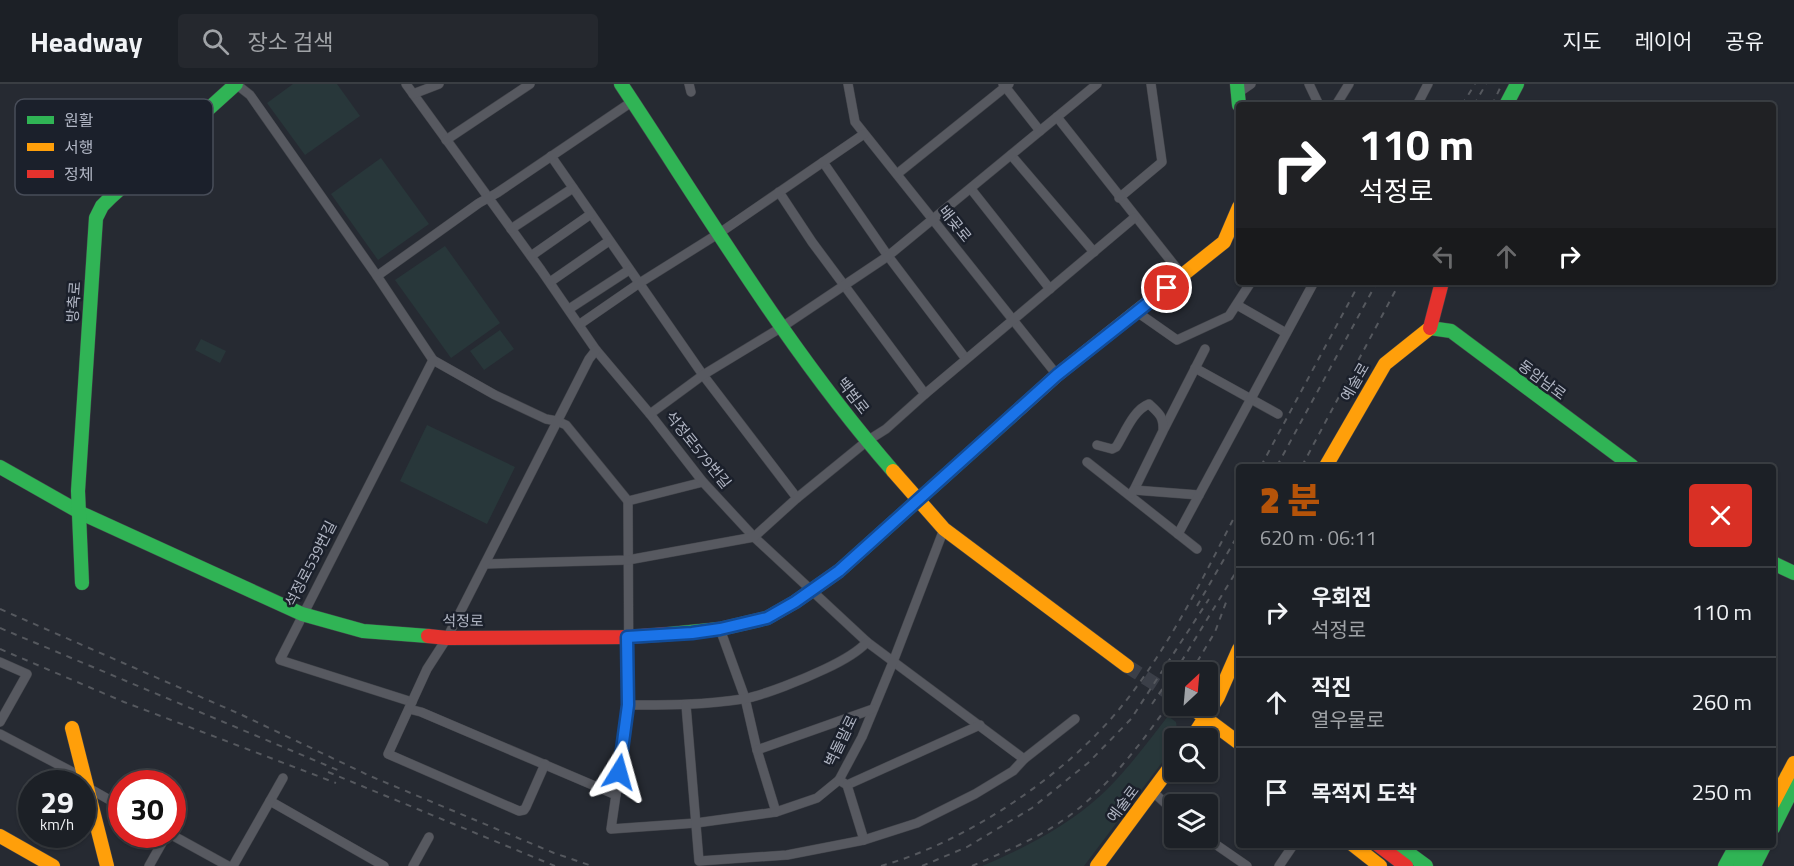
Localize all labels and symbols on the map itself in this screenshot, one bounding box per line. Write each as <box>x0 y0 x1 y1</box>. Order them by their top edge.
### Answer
legend <box>15 99 213 195</box>
text: 원활 <box>64 108 94 132</box>
text: 서행 <box>64 135 93 159</box>
text: 정체 <box>64 162 93 186</box>
street label: 배곶로 <box>933 200 977 247</box>
pin <box>1141 262 1192 313</box>
street label: 방축로 <box>61 281 86 323</box>
street label: 동암남로 <box>1513 354 1571 405</box>
street label: 예술로 <box>1334 358 1375 405</box>
street label: 백범로 <box>832 372 875 419</box>
street label: 석정로579번길 <box>660 406 737 494</box>
street label: 석정로539번길 <box>279 517 342 611</box>
street label: 석정로 <box>442 609 484 632</box>
north arrow <box>1164 662 1218 716</box>
street label: 벽돌말로 <box>818 711 863 771</box>
position arrow <box>587 740 651 804</box>
speed limit sign: 30 <box>108 770 186 848</box>
street label: 예술로 <box>1101 780 1144 827</box>

